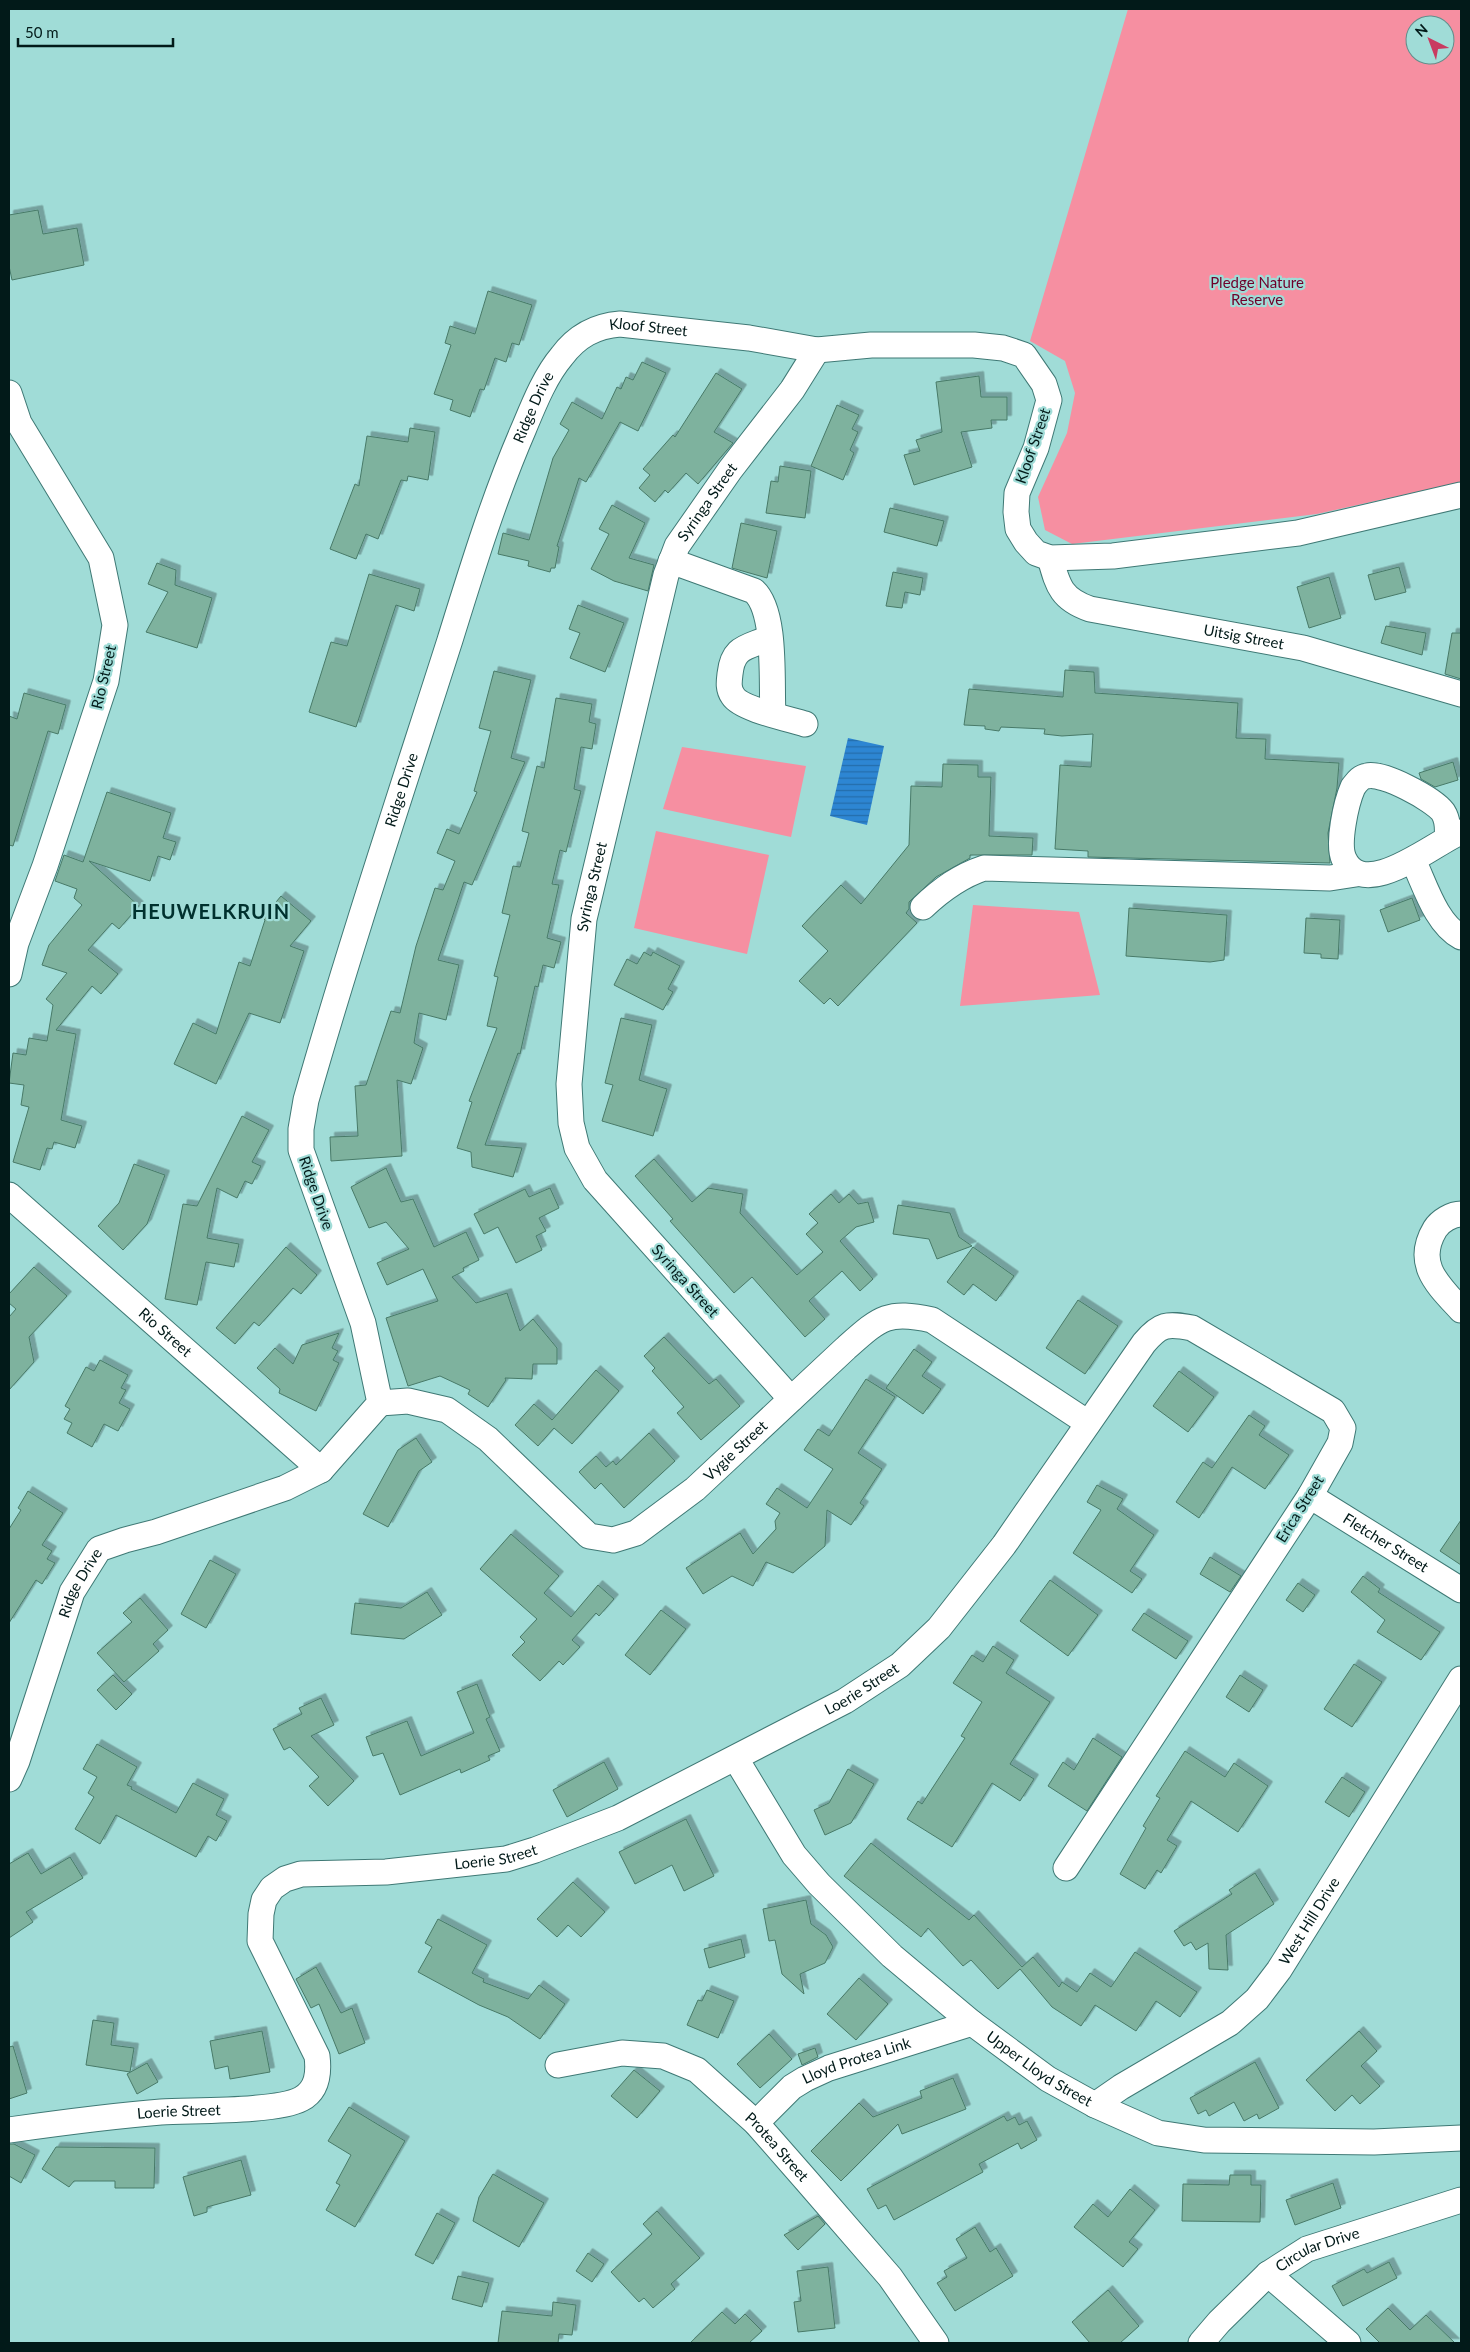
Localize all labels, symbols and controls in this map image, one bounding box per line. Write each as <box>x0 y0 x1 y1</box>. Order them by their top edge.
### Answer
scale bar <box>18 15 172 47</box>
north arrow <box>1405 15 1455 65</box>
text: N <box>1411 20 1431 40</box>
text: 50 m <box>25 23 59 41</box>
park label: Pledge Nature Reserve <box>1210 273 1304 308</box>
street label: Kloof Street <box>608 314 689 339</box>
street label: Ridge Drive <box>509 368 557 445</box>
street label: Kloof Street <box>1011 405 1054 486</box>
street label: Syringa Street <box>673 458 741 544</box>
street label: Uitsig Street <box>1202 620 1286 652</box>
street label: Rio Street <box>87 643 119 710</box>
street label: Ridge Drive <box>380 750 421 829</box>
street label: Syringa Street <box>573 839 610 933</box>
district label: HEUWELKRUIN <box>132 899 290 923</box>
street label: Ridge Drive <box>296 1154 338 1232</box>
street label: Syringa Street <box>648 1240 723 1321</box>
street label: Rio Street <box>135 1304 196 1360</box>
street label: Vygie Street <box>700 1416 771 1484</box>
street label: Erica Street <box>1272 1471 1327 1545</box>
street label: Fletcher Street <box>1340 1509 1433 1576</box>
street label: Ridge Drive <box>54 1544 105 1620</box>
street label: Loerie Street <box>821 1658 902 1718</box>
street label: Loerie Street <box>453 1840 540 1873</box>
street label: West Hill Drive <box>1274 1874 1343 1968</box>
street label: Upper Lloyd Street <box>983 2027 1096 2110</box>
street label: Lloyd Protea Link <box>799 2033 913 2087</box>
street label: Loerie Street <box>136 2100 222 2122</box>
street label: Protea Street <box>742 2108 813 2185</box>
street label: Circular Drive <box>1272 2223 1361 2275</box>

